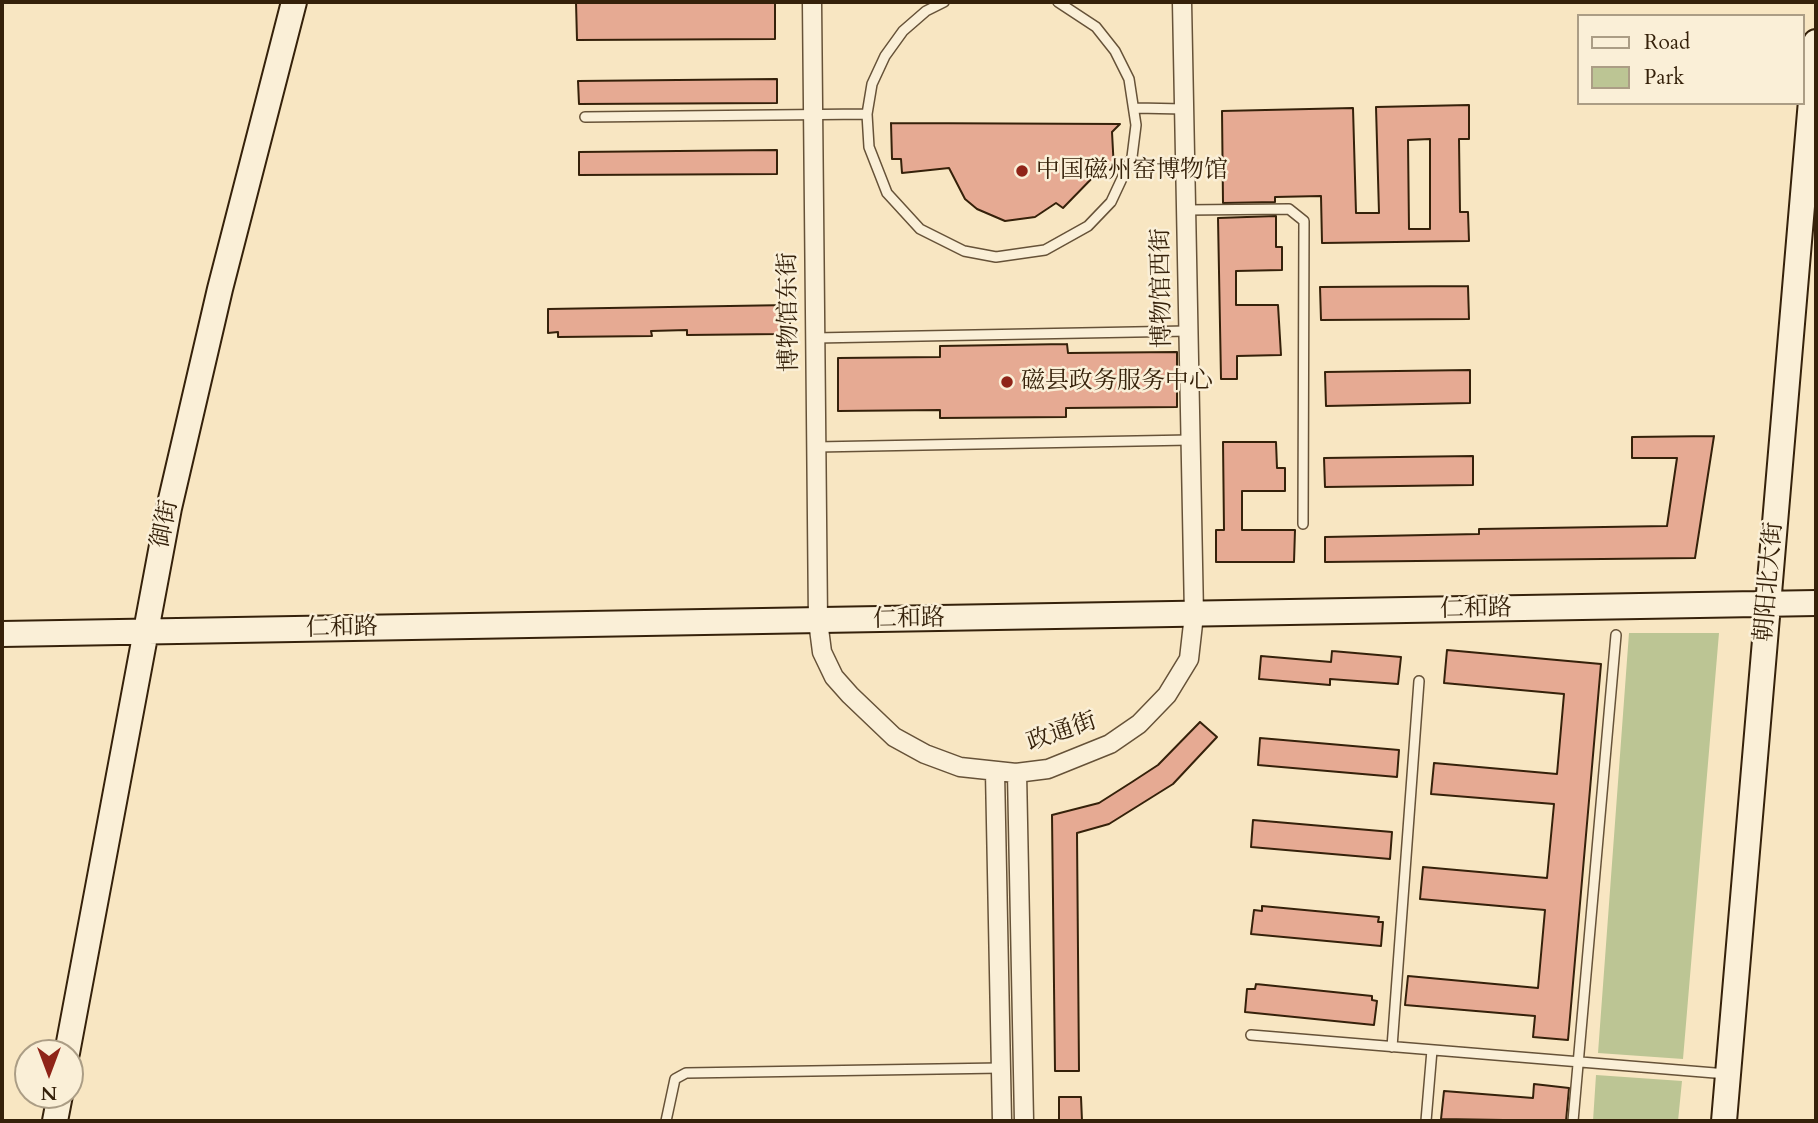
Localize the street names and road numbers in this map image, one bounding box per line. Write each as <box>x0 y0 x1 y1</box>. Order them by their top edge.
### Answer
street label: 博物馆西街 <box>1148 228 1178 348</box>
street label: 博物馆东街 <box>775 252 805 372</box>
street label: 御街 <box>147 498 185 550</box>
street label: 朝阳北大街 <box>1750 521 1790 643</box>
street label: 仁和路 <box>1440 595 1512 625</box>
street label: 仁和路 <box>873 605 945 635</box>
street label: 仁和路 <box>306 614 378 644</box>
street label: 政通街 <box>1023 708 1101 758</box>

